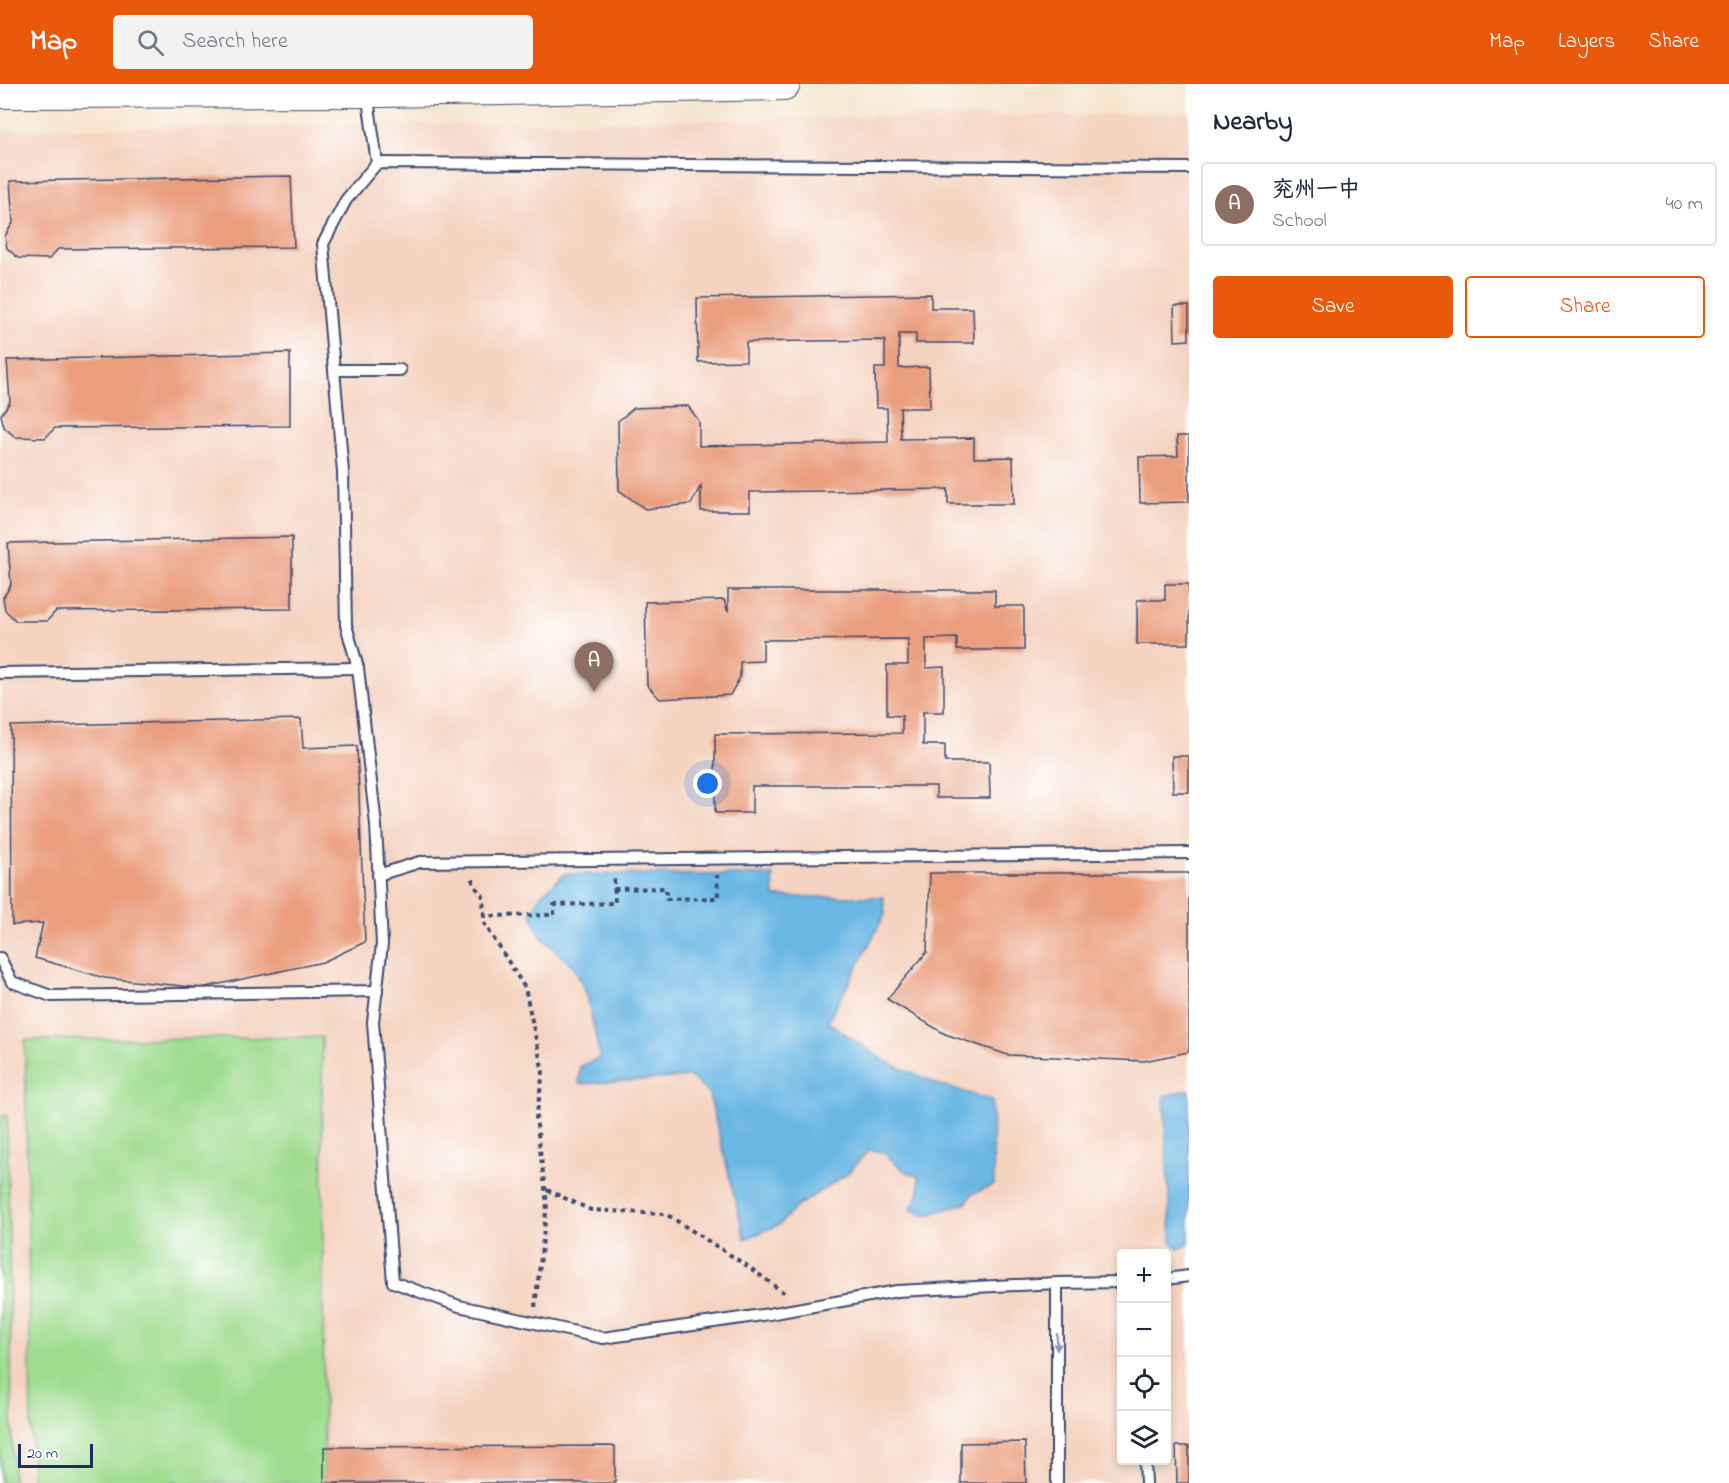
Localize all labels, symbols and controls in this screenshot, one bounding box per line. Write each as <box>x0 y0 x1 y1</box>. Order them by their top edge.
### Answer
search box <box>113 15 533 69</box>
text: Map <box>30 22 77 63</box>
icon: search <box>134 26 167 59</box>
text: Search here <box>182 26 288 58</box>
text: Map <box>1489 27 1525 57</box>
text: Layers <box>1558 27 1615 57</box>
text: Share <box>1648 27 1699 57</box>
text: Nearby <box>1213 104 1292 142</box>
text: 兖州一中 <box>1272 175 1360 207</box>
text: A <box>1228 190 1241 219</box>
text: 40 m <box>1666 190 1703 219</box>
text: School <box>1272 207 1327 236</box>
button: Save <box>1213 276 1453 338</box>
button: Share <box>1465 276 1705 338</box>
pin: A <box>574 642 614 692</box>
your location <box>693 769 722 798</box>
map controls <box>1117 1249 1171 1465</box>
button: + <box>1117 1249 1171 1303</box>
button: − <box>1117 1303 1171 1357</box>
one-way arrow <box>1052 1332 1062 1351</box>
button: locate <box>1117 1357 1171 1411</box>
button: layers <box>1117 1411 1171 1465</box>
scale bar <box>18 1441 93 1468</box>
text: 20 m <box>27 1442 58 1466</box>

